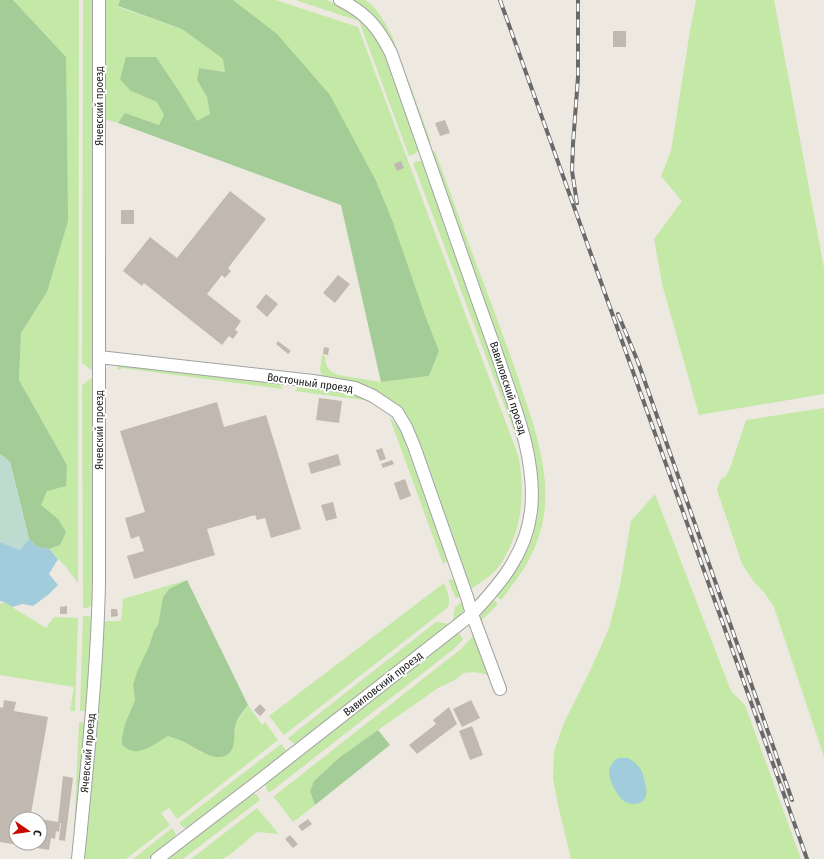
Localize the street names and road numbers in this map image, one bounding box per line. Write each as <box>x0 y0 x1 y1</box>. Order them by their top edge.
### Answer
street label: Ячевский проезд <box>93 66 106 146</box>
street label: Вавиловский проезд <box>487 340 529 437</box>
street label: Восточный проезд <box>266 371 354 396</box>
street label: Ячевский проезд <box>93 390 106 470</box>
street label: Вавиловский проезд <box>341 649 426 719</box>
street label: Ячевский проезд <box>78 712 98 793</box>

